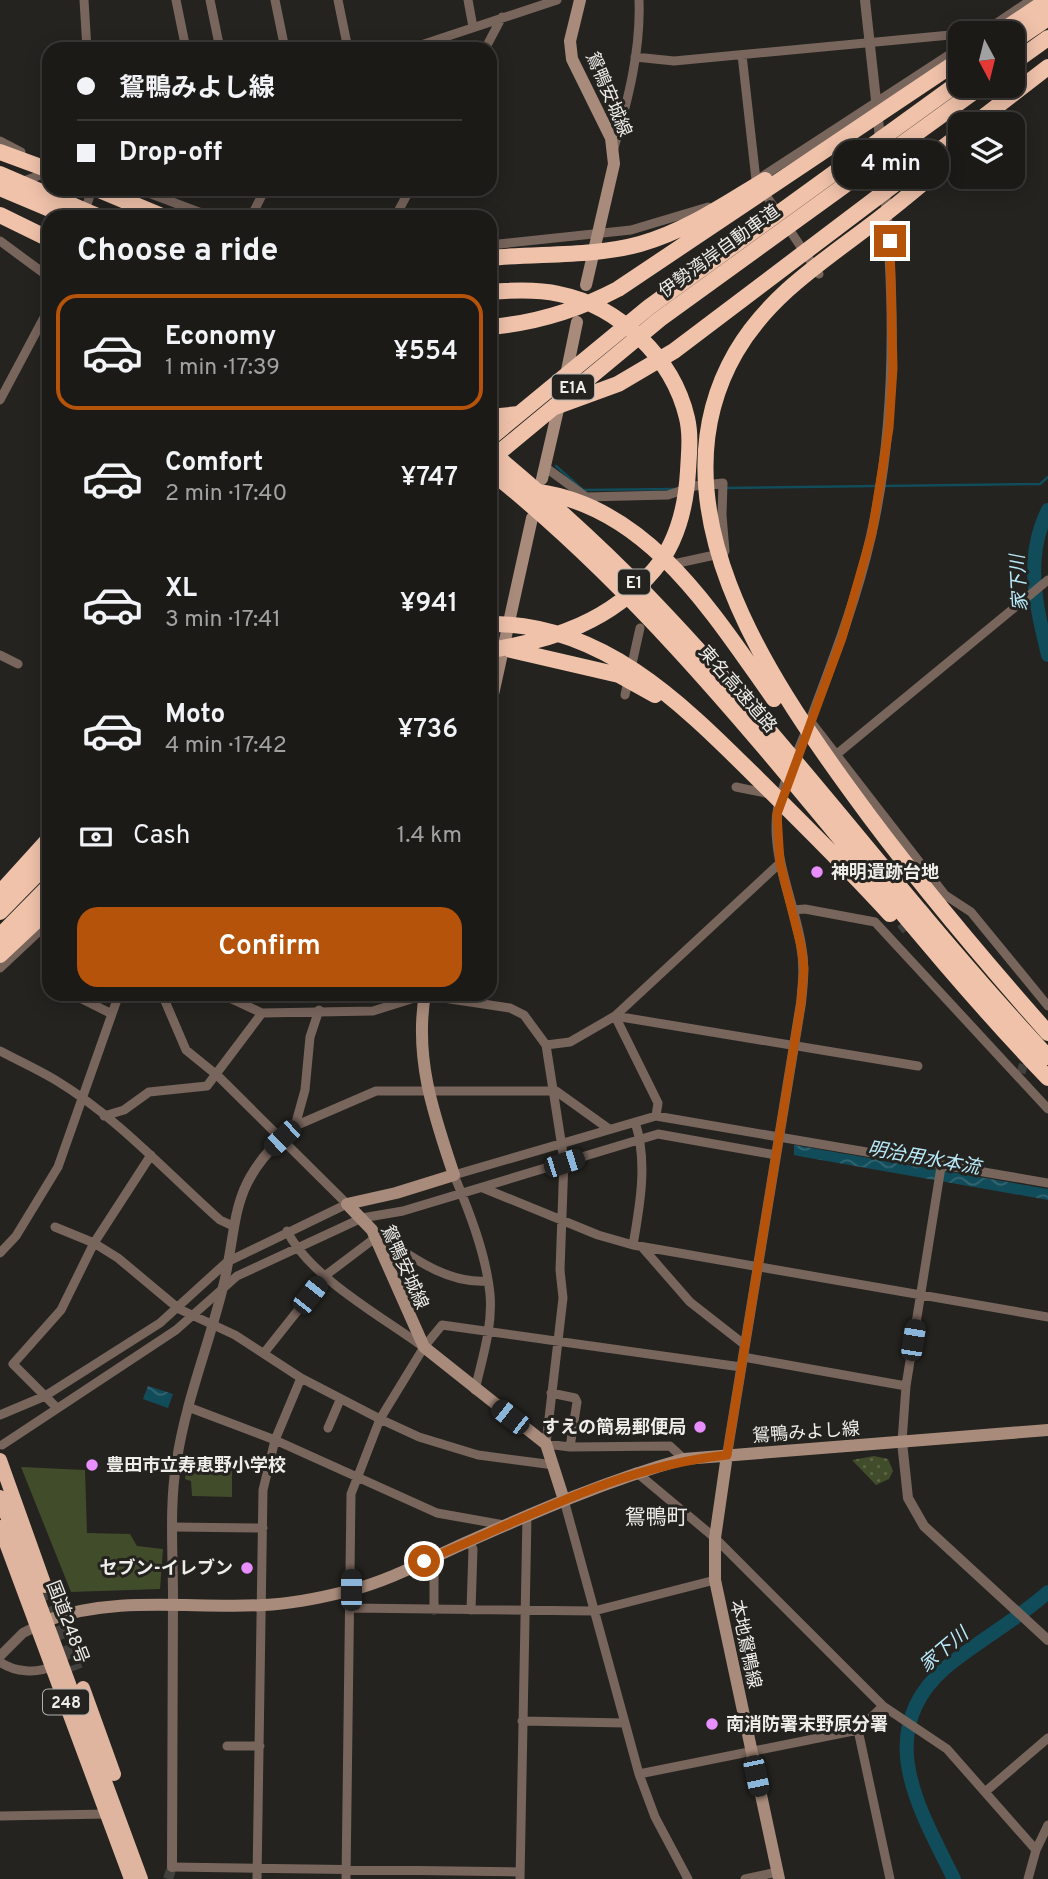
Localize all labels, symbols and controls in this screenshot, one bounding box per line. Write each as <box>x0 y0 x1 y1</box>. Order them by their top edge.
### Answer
north arrow <box>948 21 1026 98</box>
map controls <box>948 21 1025 189</box>
street label: 鴛鴨安城線 <box>579 49 636 141</box>
text: 鴛鴨みよし線 <box>119 73 275 106</box>
button: layers <box>948 112 1025 189</box>
text: Drop-off <box>119 137 222 170</box>
callout: 4 min <box>832 140 948 188</box>
text: 4 min <box>861 150 921 179</box>
street label: 伊勢湾岸自動車道 <box>655 201 785 304</box>
route end <box>874 225 906 257</box>
text: Choose a ride <box>77 232 278 272</box>
icon: car <box>81 321 144 384</box>
text: Economy <box>165 321 276 354</box>
text: ¥554 <box>394 336 458 369</box>
text: 1 min · 17:39 <box>165 354 280 383</box>
road number: E1A <box>552 374 594 400</box>
icon: car <box>81 447 144 510</box>
text: Comfort <box>165 447 263 480</box>
text: ¥747 <box>401 462 458 495</box>
text: 2 min · 17:40 <box>165 480 287 509</box>
water label: 家下川 <box>1006 552 1033 612</box>
road number: E1 <box>618 569 650 594</box>
icon: car <box>81 573 144 636</box>
text: XL <box>165 573 197 606</box>
text: ¥941 <box>400 588 458 621</box>
text: 3 min · 17:41 <box>165 606 281 635</box>
street label: 東名高速道路 <box>693 642 781 738</box>
icon: car <box>81 699 144 762</box>
text: Moto <box>165 699 225 732</box>
text: ¥736 <box>398 714 458 747</box>
text: 4 min · 17:42 <box>165 732 287 761</box>
icon: cash <box>77 818 115 856</box>
text: Cash <box>133 820 190 853</box>
text: 1.4 km <box>397 822 462 851</box>
place label: 神明遺跡台地 <box>831 862 939 885</box>
marker: 神明遺跡台地 <box>809 864 825 880</box>
button: Confirm <box>77 907 462 987</box>
car <box>260 1116 305 1160</box>
water label: 明治用水本流 <box>865 1137 985 1181</box>
car <box>541 1147 588 1179</box>
street label: 鴛鴨安城線 <box>375 1222 432 1313</box>
car <box>289 1272 332 1318</box>
car <box>900 1318 927 1362</box>
car <box>487 1396 534 1438</box>
place label: すえの簡易郵便局 <box>542 1417 686 1440</box>
street label: 鴛鴨みよし線 <box>751 1418 861 1449</box>
marker: すえの簡易郵便局 <box>692 1419 708 1435</box>
place label: 豊田市立寿恵野小学校 <box>106 1455 286 1478</box>
marker: 豊田市立寿恵野小学校 <box>84 1457 100 1473</box>
district label: 鴛鴨町 <box>625 1505 688 1532</box>
route start <box>408 1545 440 1577</box>
place label: セブン-イレブン <box>100 1558 233 1581</box>
marker: セブン-イレブン <box>239 1560 255 1576</box>
car <box>341 1569 362 1611</box>
street label: 国道248号 <box>40 1578 93 1667</box>
street label: 本地鴛鴨線 <box>724 1598 765 1691</box>
water label: 家下川 <box>915 1622 975 1678</box>
road number: 248 <box>43 1690 89 1714</box>
place label: 南消防署末野原分署 <box>726 1714 888 1737</box>
marker: 南消防署末野原分署 <box>704 1716 720 1732</box>
car <box>742 1753 771 1799</box>

